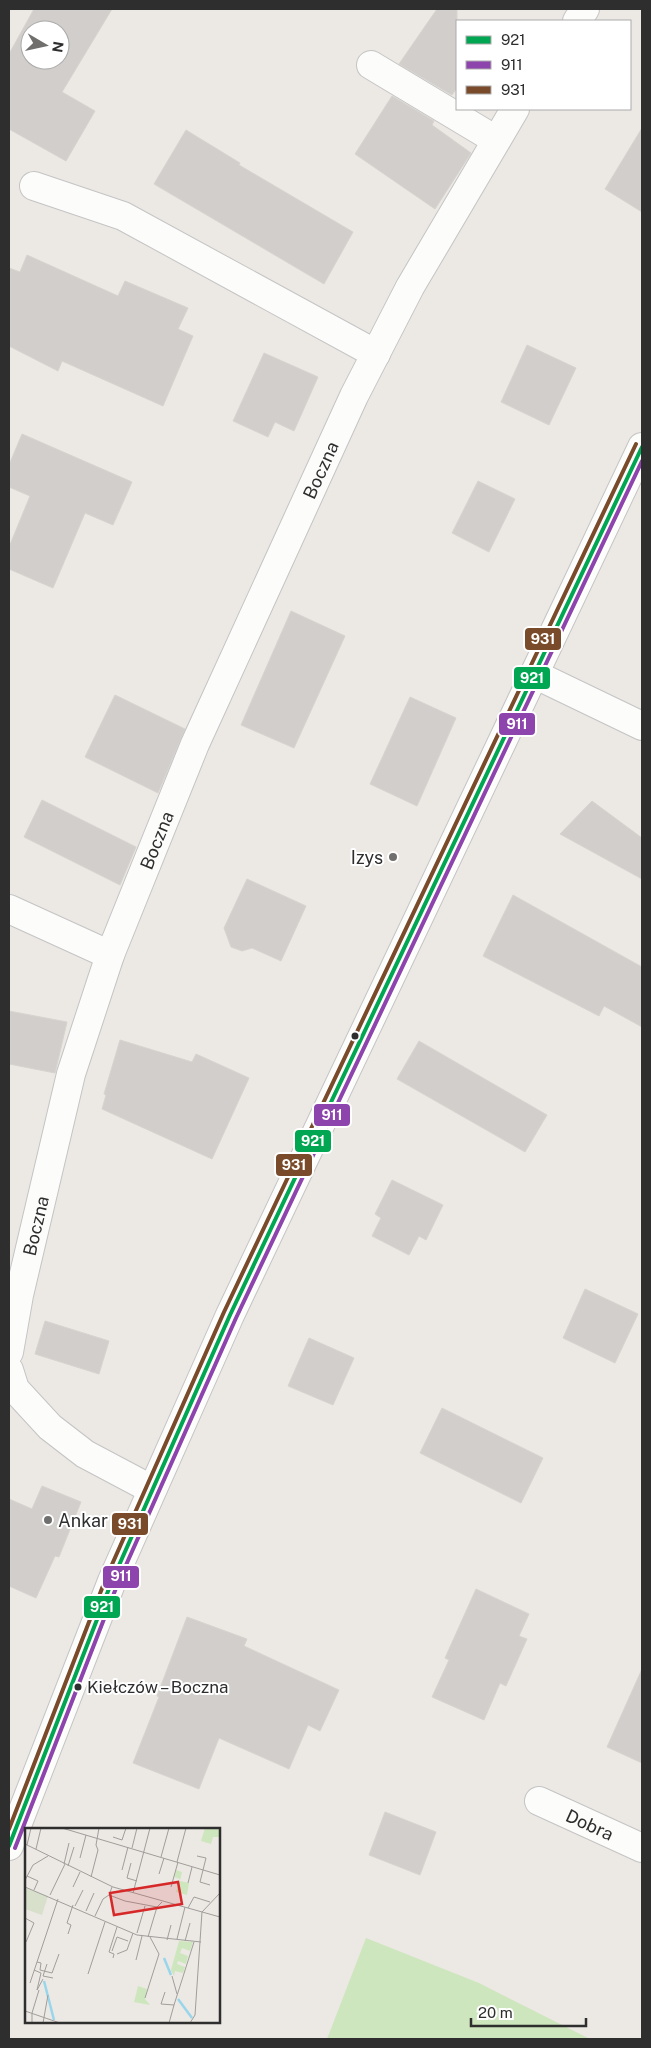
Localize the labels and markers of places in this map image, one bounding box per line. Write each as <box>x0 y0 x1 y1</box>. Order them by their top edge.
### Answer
place label: Izys <box>351 847 383 868</box>
marker: Izys <box>387 851 399 863</box>
unlabelled marker <box>350 1031 360 1041</box>
place label: Ankar <box>58 1510 108 1531</box>
marker: Ankar <box>42 1514 54 1526</box>
place label: Kiełczów – Boczna <box>87 1677 228 1697</box>
marker: Kiełczów – Boczna <box>73 1682 83 1692</box>

